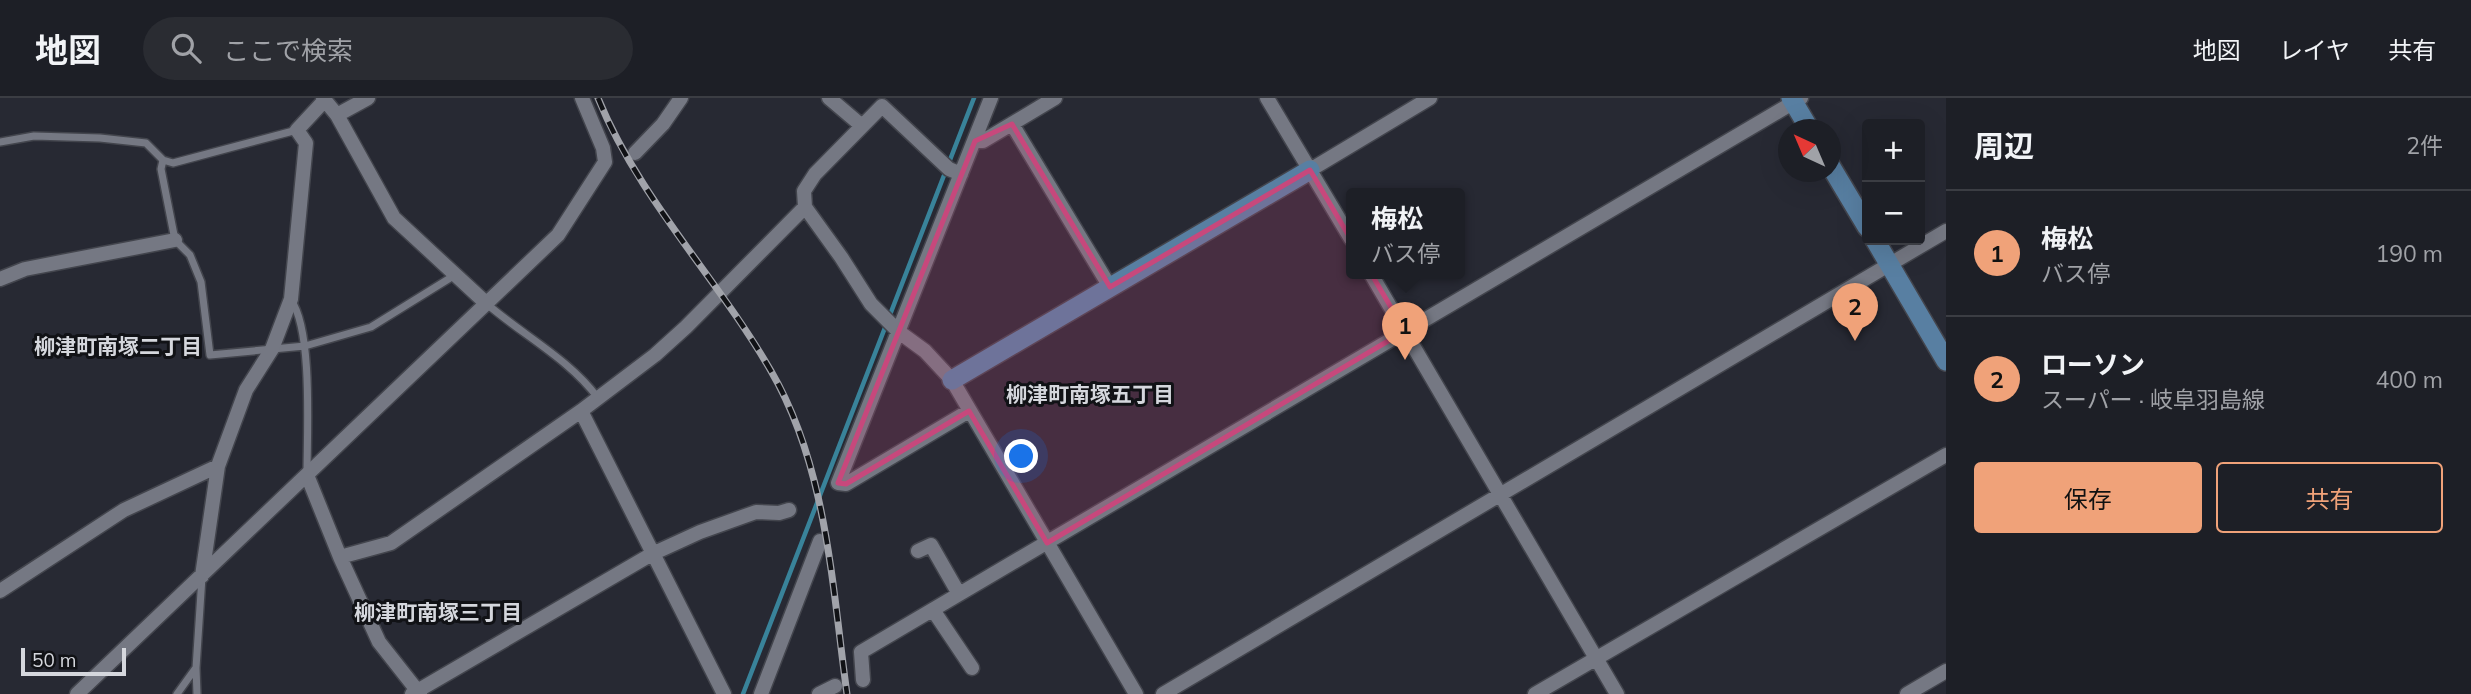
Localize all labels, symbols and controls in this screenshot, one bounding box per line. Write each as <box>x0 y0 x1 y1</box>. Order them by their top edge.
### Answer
search box <box>143 17 633 80</box>
text: 地図 <box>35 29 101 70</box>
icon: search <box>167 29 205 67</box>
text: ここで検索 <box>223 34 353 67</box>
text: 地図 <box>2193 35 2241 65</box>
text: レイヤ <box>2279 35 2350 65</box>
text: 共有 <box>2388 35 2436 65</box>
north arrow <box>1778 119 1841 182</box>
map controls <box>1862 119 1925 245</box>
button: + <box>1862 119 1925 182</box>
text: 周辺 <box>1974 127 2034 165</box>
text: 2件 <box>2406 131 2443 160</box>
button: − <box>1862 182 1925 245</box>
popup <box>1346 188 1465 279</box>
text: 梅松 <box>1371 202 1423 235</box>
text: 梅松 <box>2041 222 2093 255</box>
text: バス停 <box>1371 239 1440 268</box>
text: 1 <box>1990 239 2004 268</box>
text: 190 m <box>2375 239 2443 268</box>
text: バス停 <box>2041 259 2110 288</box>
pin: 2 <box>1832 283 1878 341</box>
pin: 1 <box>1382 302 1428 360</box>
district label: 柳津町南塚二丁目 <box>34 333 202 359</box>
text: ローソン <box>2041 348 2145 381</box>
text: 2 <box>1990 365 2004 394</box>
text: 400 m <box>2375 365 2443 394</box>
district label: 柳津町南塚五丁目 <box>1006 381 1174 407</box>
text: スーパー · 岐阜羽島線 <box>2041 385 2265 414</box>
your location <box>1004 439 1038 473</box>
button: 保存 <box>1974 462 2202 533</box>
button: 共有 <box>2216 462 2443 533</box>
district label: 柳津町南塚三丁目 <box>354 599 522 625</box>
scale bar <box>21 645 126 677</box>
text: 50 m <box>32 648 76 672</box>

